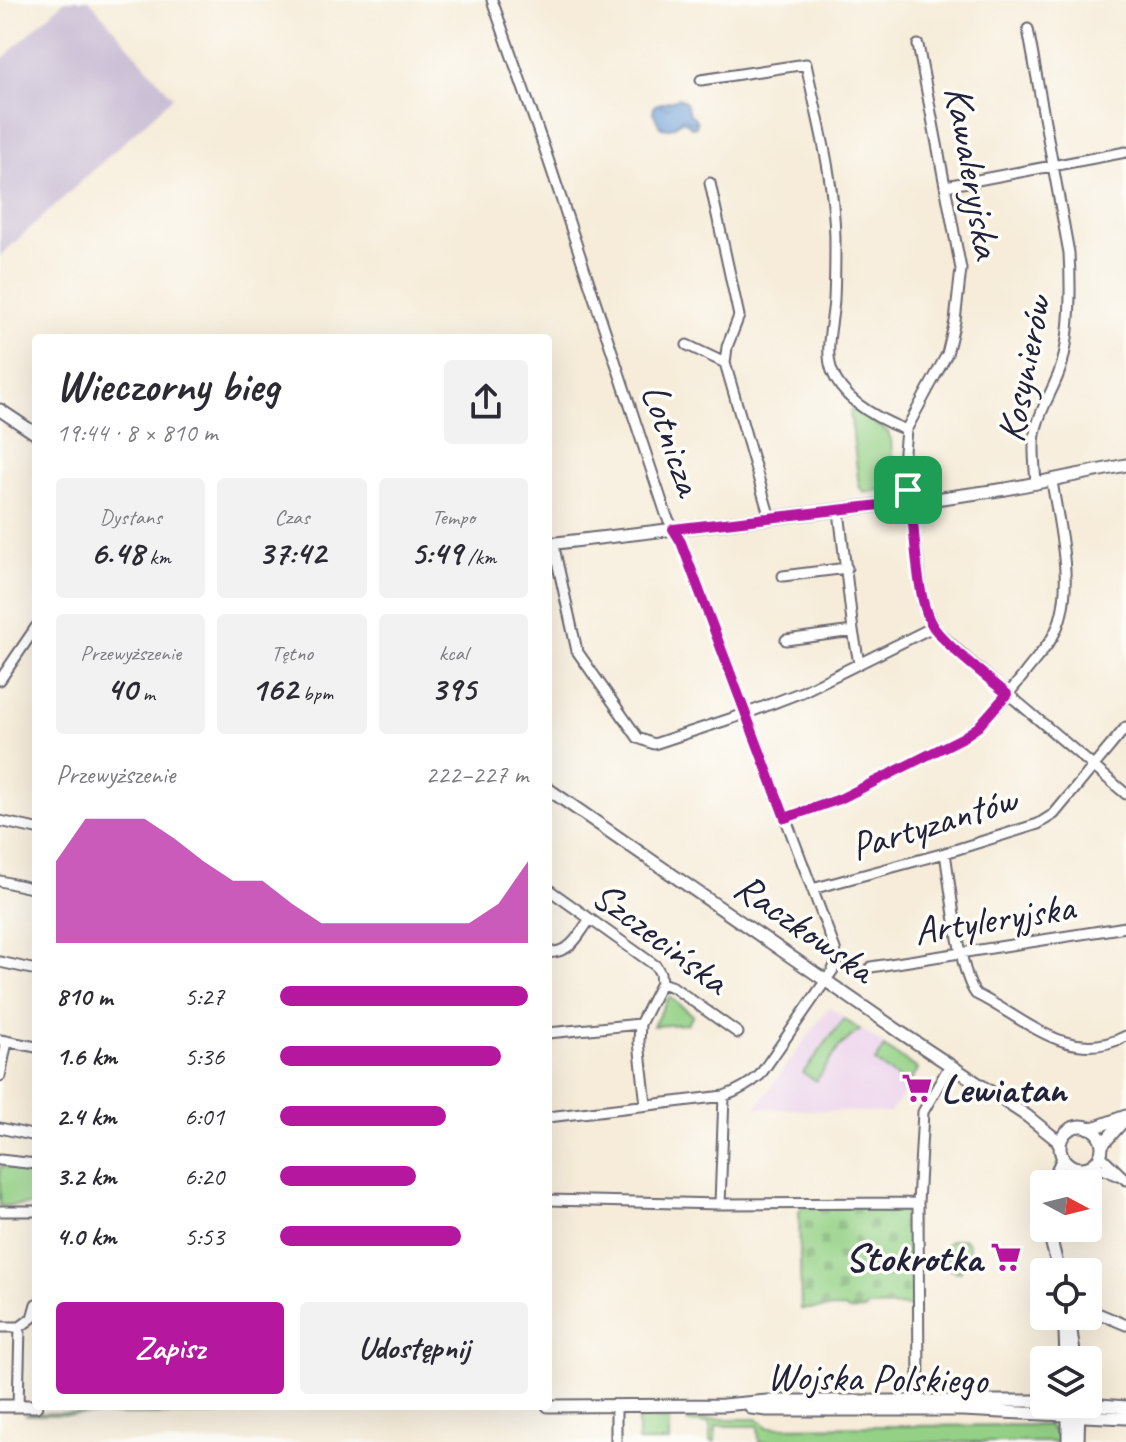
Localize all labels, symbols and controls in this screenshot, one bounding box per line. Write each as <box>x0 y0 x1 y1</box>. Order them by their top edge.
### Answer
street label: Kawaleryjska <box>933 82 1013 265</box>
street label: Kosynierów <box>985 289 1063 446</box>
text: Wieczorny bieg <box>56 358 279 413</box>
button: share <box>444 360 528 444</box>
street label: Lotnicza <box>630 377 715 505</box>
text: 19:44 · 8 × 810 m <box>56 416 217 449</box>
pin <box>874 456 942 524</box>
icon: arrive <box>886 468 930 512</box>
text: Dystans <box>100 503 162 531</box>
text: Czas <box>275 503 309 531</box>
text: Tempo <box>431 503 475 531</box>
text: 6.48 <box>91 531 144 574</box>
text: 37:42 <box>258 531 326 574</box>
text: 5:49 <box>410 531 462 574</box>
text: km <box>144 543 171 571</box>
text: /km <box>462 543 496 571</box>
text: Przewyższenie <box>80 639 181 667</box>
text: Tętno <box>271 639 313 667</box>
text: kcal <box>439 639 468 667</box>
text: 40 <box>107 667 137 710</box>
text: 162 <box>251 667 298 710</box>
text: 395 <box>431 667 476 710</box>
text: m <box>137 679 155 707</box>
text: bpm <box>298 679 333 707</box>
text: Przewyższenie <box>56 758 175 791</box>
text: 222–227 m <box>425 758 528 791</box>
street label: Partyzantów <box>845 773 1025 872</box>
street label: Raczkowska <box>725 862 887 996</box>
street label: Szczecińska <box>582 870 740 1007</box>
street label: Artyleryjska <box>911 881 1081 956</box>
text: 810 m <box>56 980 112 1013</box>
text: 5:27 <box>184 980 224 1013</box>
text: 1.6 km <box>56 1040 117 1073</box>
text: 5:36 <box>184 1040 224 1073</box>
place label: Lewiatan <box>941 1064 1069 1114</box>
supermarket icon: Lewiatan <box>900 1071 934 1105</box>
text: 2.4 km <box>56 1100 116 1133</box>
text: 6:01 <box>184 1100 224 1133</box>
text: 3.2 km <box>56 1160 116 1193</box>
text: 6:20 <box>184 1160 224 1193</box>
north arrow <box>1030 1170 1102 1242</box>
map controls <box>1030 1170 1102 1418</box>
text: 4.0 km <box>56 1220 116 1253</box>
text: 5:53 <box>184 1220 224 1253</box>
place label: Stokrotka <box>845 1233 985 1283</box>
supermarket icon: Stokrotka <box>989 1240 1023 1274</box>
button: locate <box>1030 1258 1102 1330</box>
button: Zapisz <box>56 1302 284 1394</box>
button: Udostępnij <box>300 1302 528 1394</box>
button: layers <box>1030 1346 1102 1418</box>
street label: Wojska Polskiego <box>767 1351 989 1405</box>

